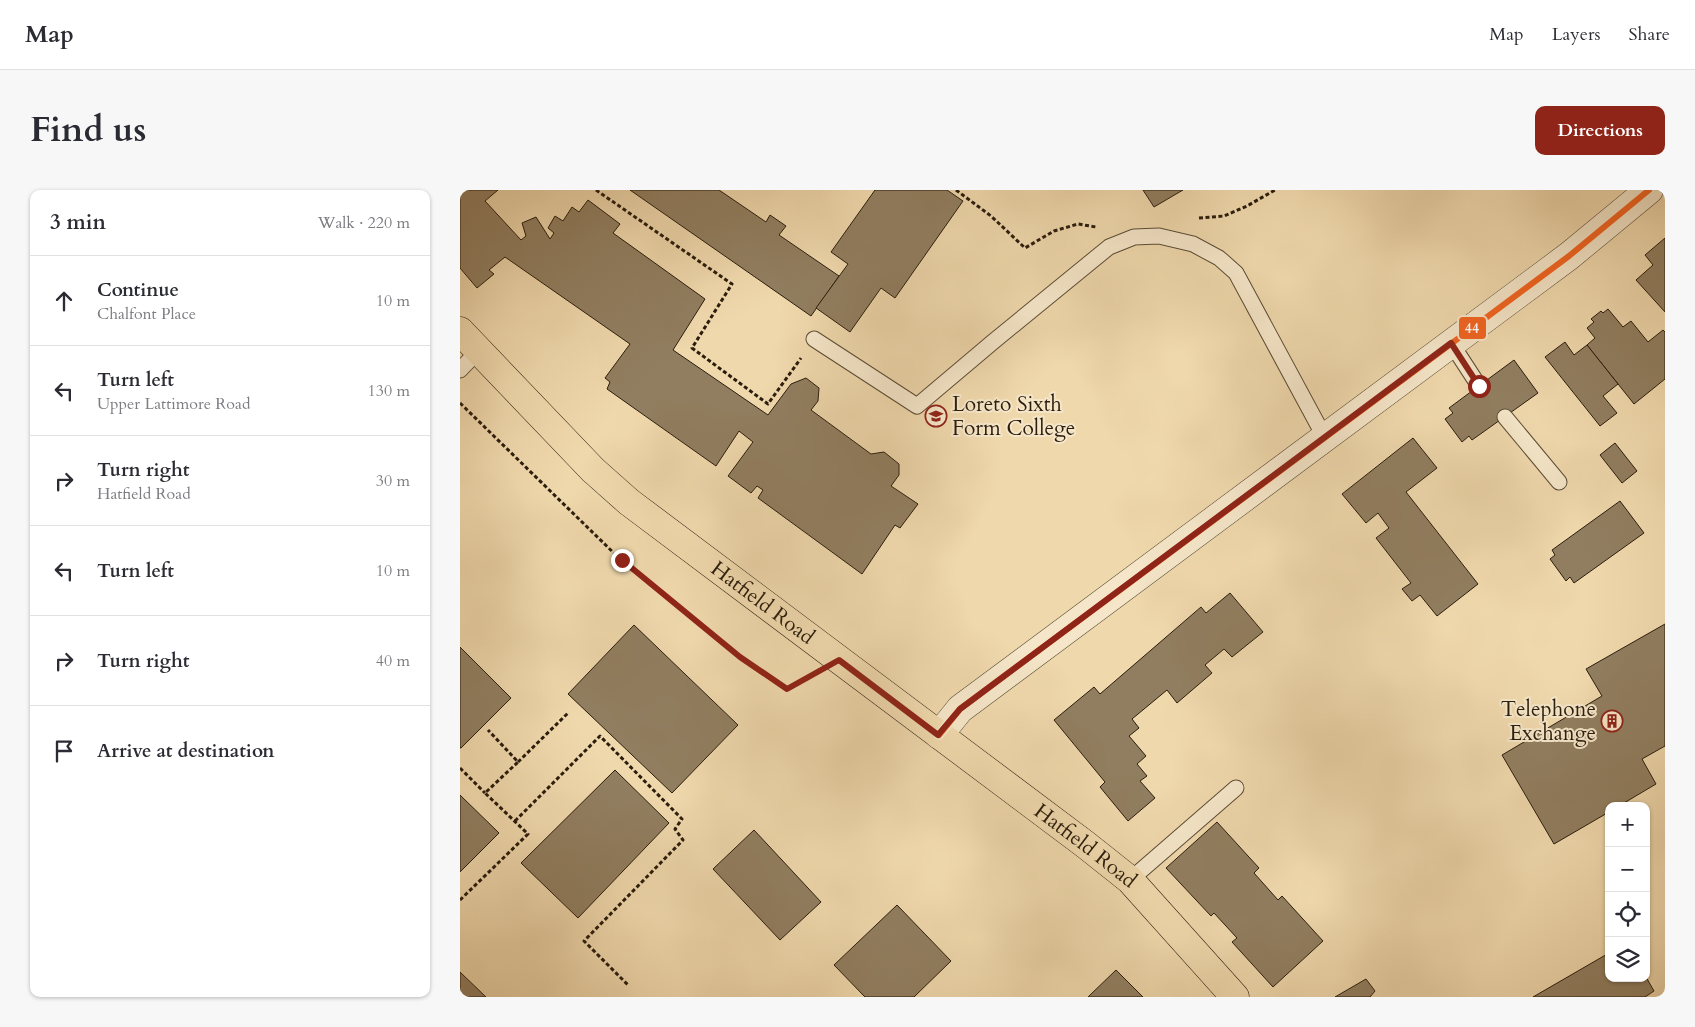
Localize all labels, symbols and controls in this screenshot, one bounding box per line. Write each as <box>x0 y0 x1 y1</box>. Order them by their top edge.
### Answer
text: Map <box>25 18 74 51</box>
text: Map <box>1489 22 1524 47</box>
text: Layers <box>1552 22 1601 47</box>
text: Share <box>1629 22 1670 47</box>
text: Find us <box>30 106 146 154</box>
button: Directions <box>1535 106 1665 155</box>
text: 3 min <box>50 208 106 237</box>
text: Walk · 220 m <box>318 212 410 234</box>
text: Continue <box>97 277 179 303</box>
icon: ahead <box>50 287 78 315</box>
text: 10 m <box>376 290 410 312</box>
text: Chalfont Place <box>97 303 196 325</box>
line badge: 44 <box>1458 316 1487 340</box>
text: 44 <box>1465 319 1479 338</box>
text: Turn left <box>97 367 174 393</box>
route start <box>1468 375 1491 398</box>
icon: left <box>50 377 78 405</box>
text: 130 m <box>368 380 410 402</box>
place label: Loreto Sixth Form College <box>952 390 1075 443</box>
text: Upper Lattimore Road <box>97 393 250 415</box>
school or university icon: Loreto Sixth Form College <box>924 404 948 428</box>
text: Turn right <box>97 457 189 483</box>
icon: right <box>50 467 78 495</box>
text: 30 m <box>376 470 410 492</box>
text: Hatfield Road <box>97 483 191 505</box>
route end <box>611 549 634 572</box>
street label: Hatfield Road <box>705 554 821 651</box>
icon: left <box>50 557 78 585</box>
text: Turn left <box>97 558 174 584</box>
text: 10 m <box>376 560 410 582</box>
icon: right <box>50 647 78 675</box>
text: Turn right <box>97 648 189 674</box>
text: 40 m <box>376 650 410 672</box>
place label: Telephone Exchange <box>1501 695 1596 748</box>
building icon: Telephone Exchange <box>1600 709 1624 733</box>
icon: arrive <box>50 737 78 765</box>
text: Arrive at destination <box>97 738 274 764</box>
street label: Hatfield Road <box>1028 797 1143 895</box>
map controls <box>1605 802 1650 982</box>
button: + <box>1605 802 1650 847</box>
button: − <box>1605 847 1650 892</box>
button: locate <box>1605 892 1650 937</box>
button: layers <box>1605 937 1650 982</box>

